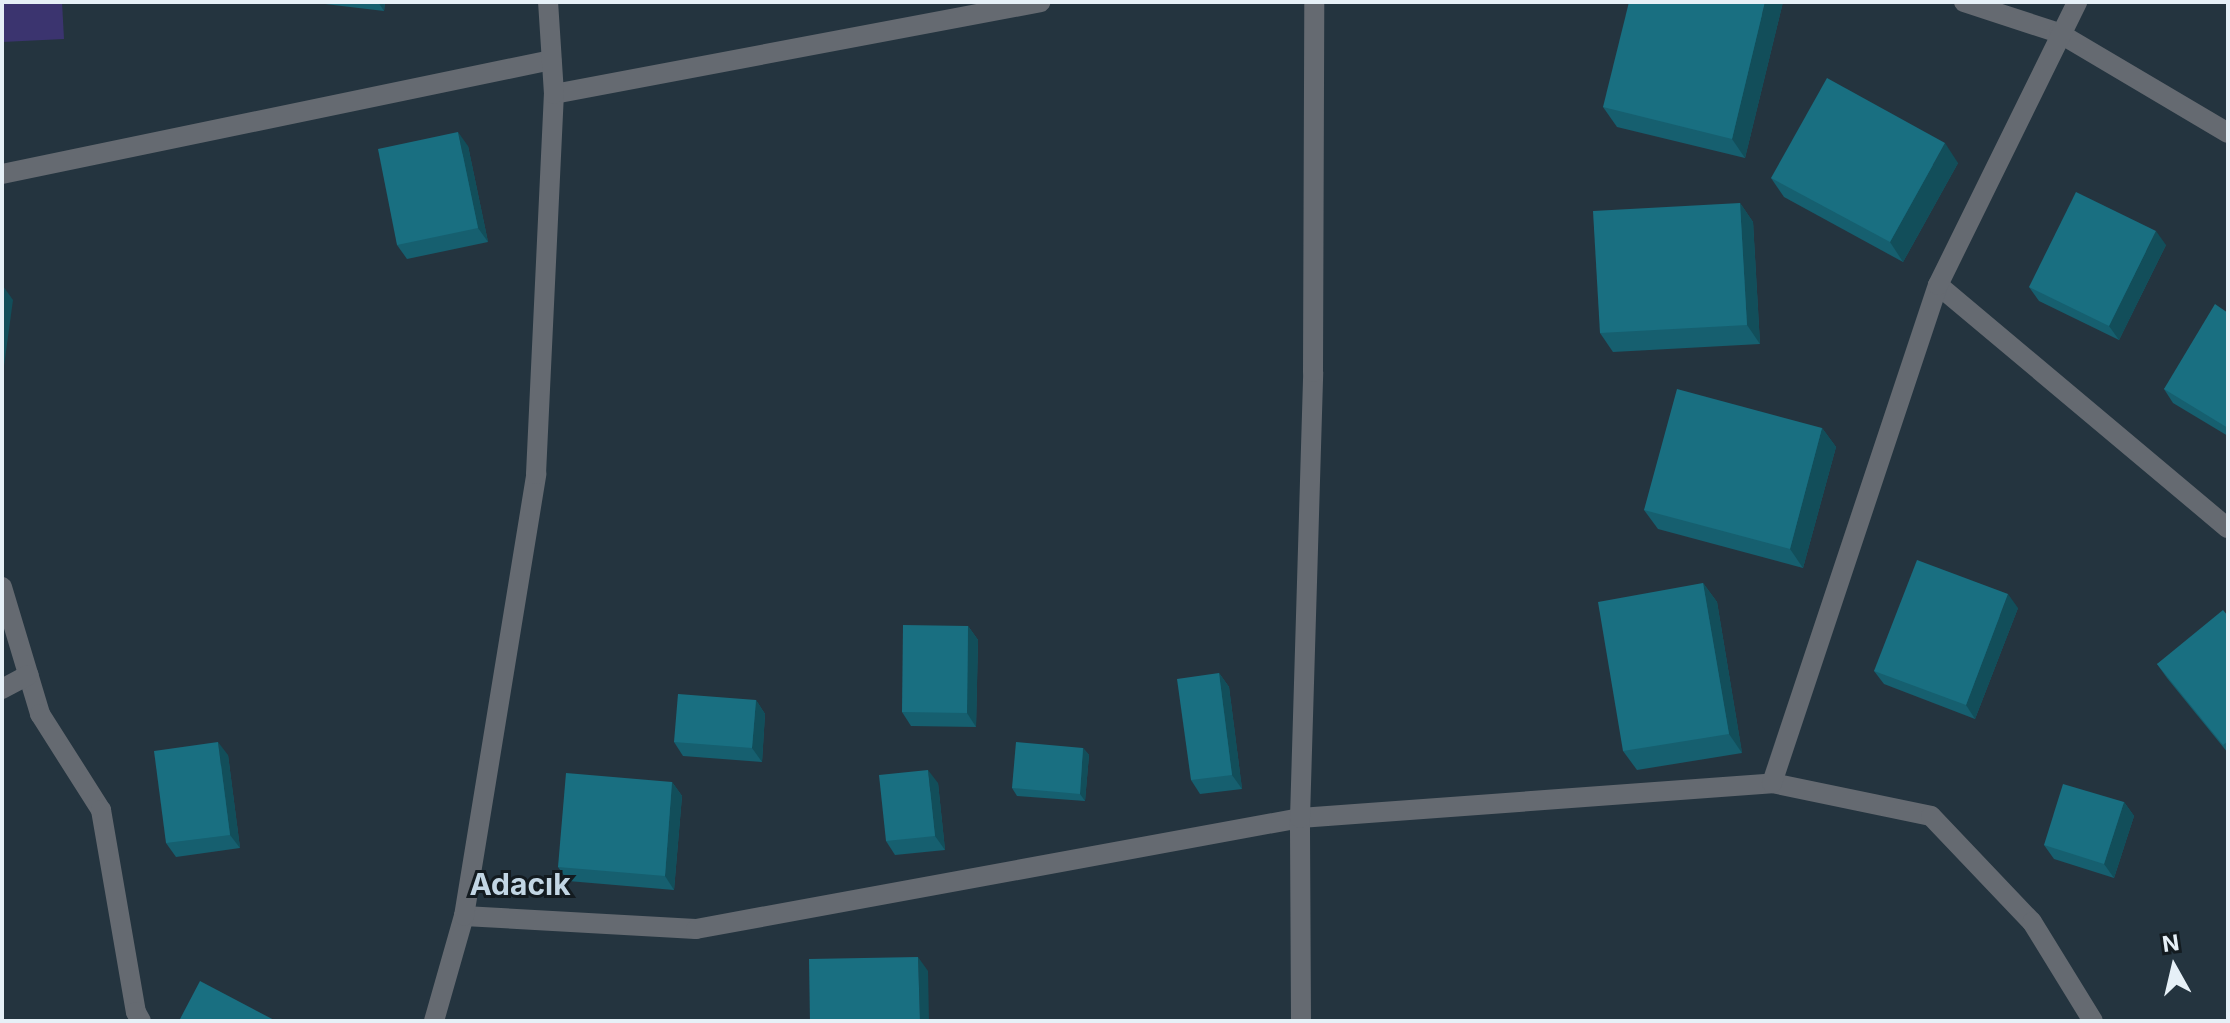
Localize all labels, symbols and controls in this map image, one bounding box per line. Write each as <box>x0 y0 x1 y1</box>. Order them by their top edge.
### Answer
district label: Adacık <box>469 866 571 902</box>
north arrow <box>2134 927 2214 1007</box>
text: N <box>2161 929 2181 957</box>

